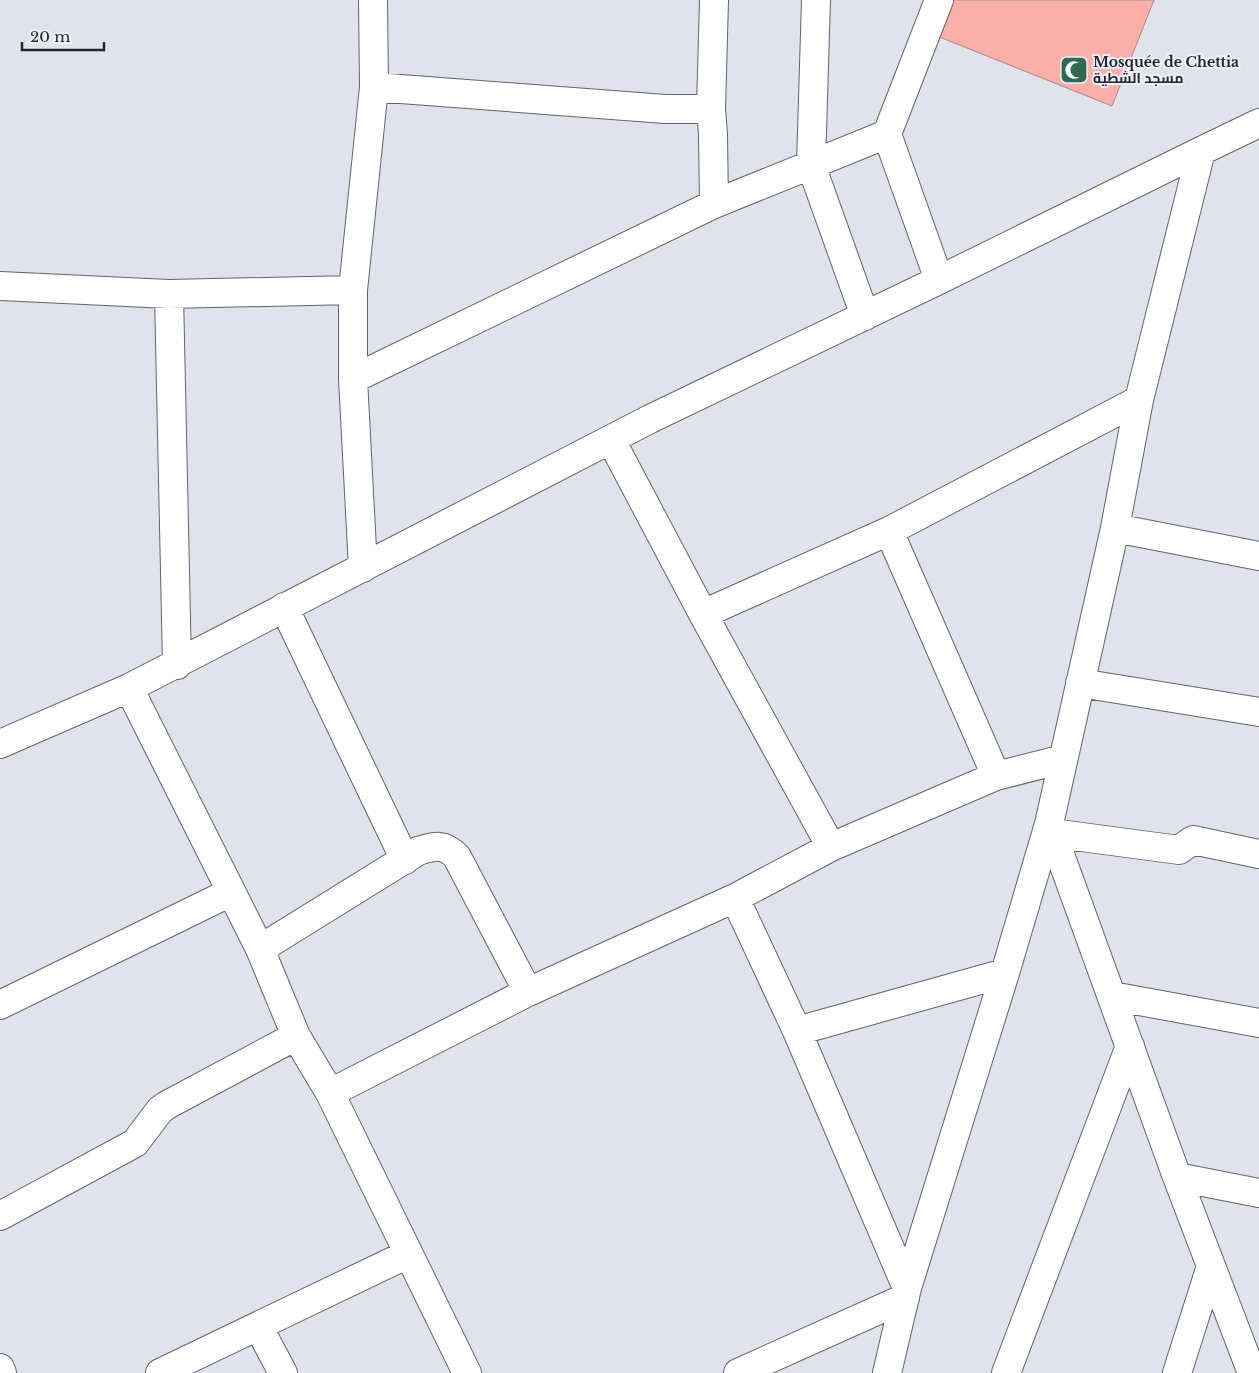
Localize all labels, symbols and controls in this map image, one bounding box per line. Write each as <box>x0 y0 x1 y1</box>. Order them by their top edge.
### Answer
scale bar <box>22 20 105 52</box>
text: 20 m <box>30 27 70 46</box>
place label: Mosquée de Chettia مسجد الشطية <box>1093 53 1239 87</box>
mosque icon: Mosquée de Chettia مسجد الشطية <box>1059 55 1089 85</box>

